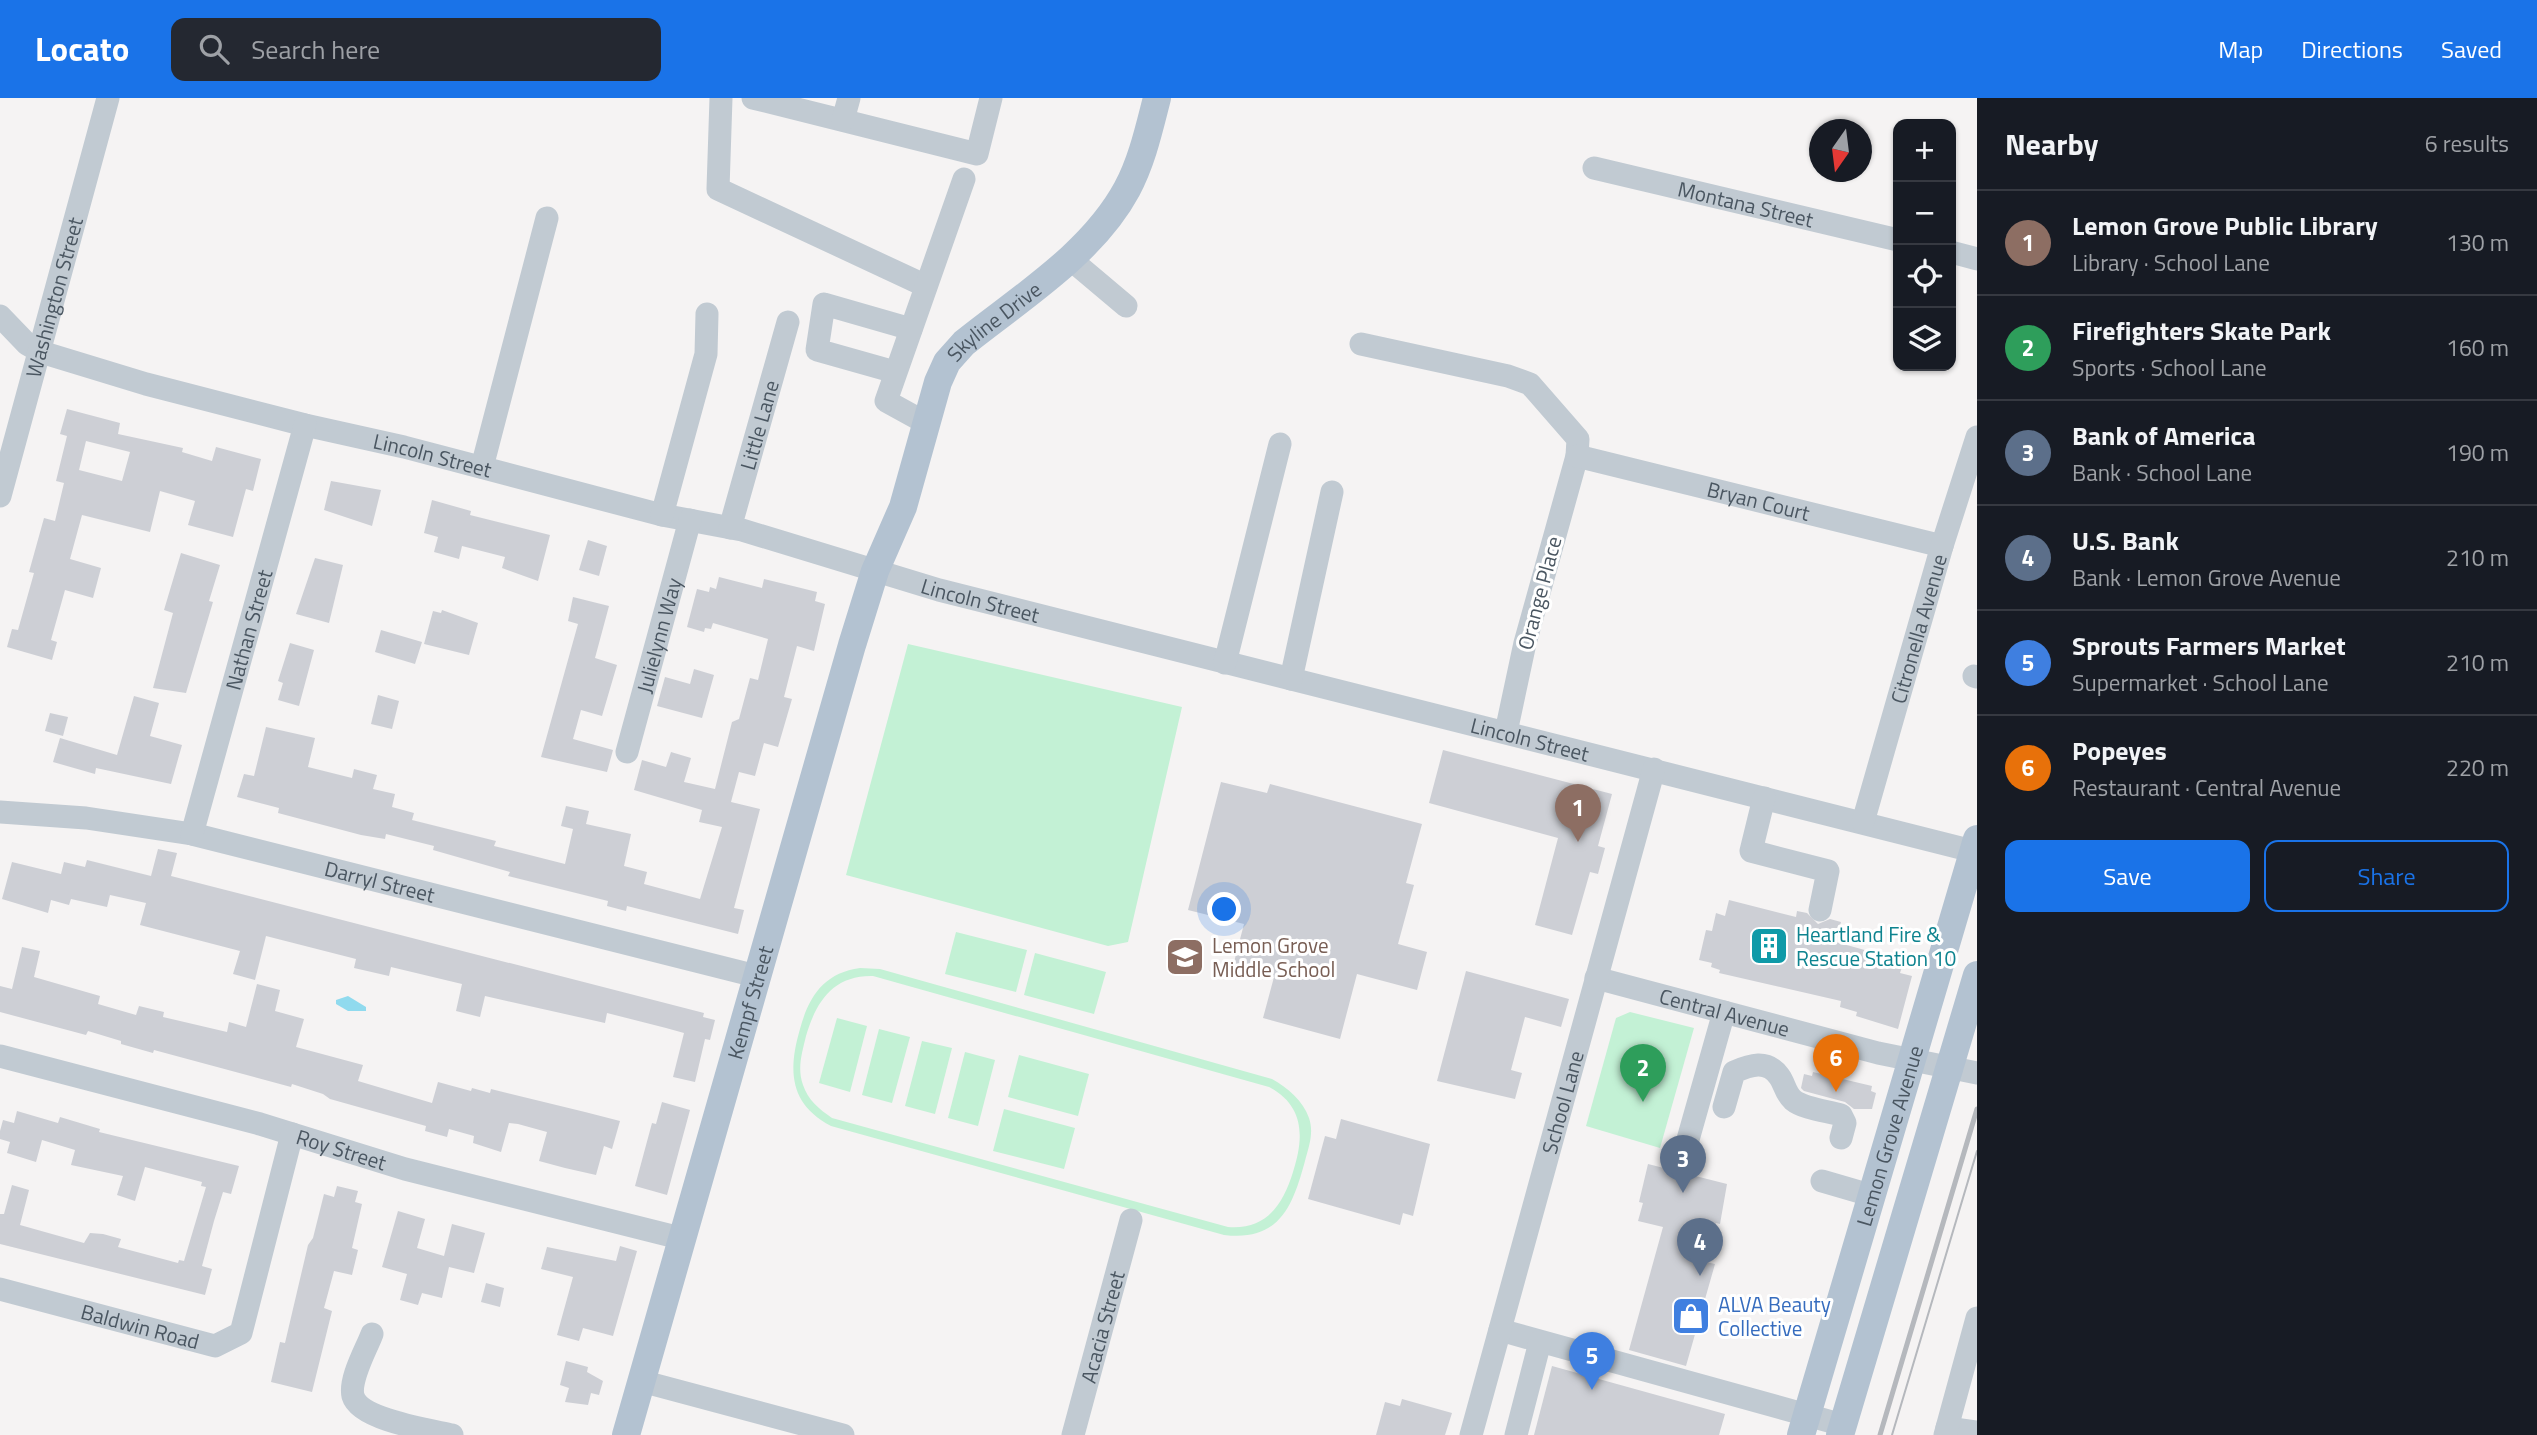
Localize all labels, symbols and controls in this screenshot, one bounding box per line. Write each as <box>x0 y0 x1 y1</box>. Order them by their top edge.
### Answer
search box <box>171 18 661 81</box>
text: Locato <box>35 24 129 74</box>
icon: search <box>195 30 233 68</box>
text: Search here <box>251 30 380 69</box>
text: Map <box>2218 31 2263 67</box>
text: Directions <box>2301 31 2403 67</box>
text: Saved <box>2441 31 2502 67</box>
north arrow <box>1809 119 1872 182</box>
map controls <box>1893 119 1956 371</box>
button: + <box>1893 119 1956 182</box>
text: Nearby <box>2005 121 2098 167</box>
text: 6 results <box>2425 126 2509 161</box>
street label: Montana Street <box>1675 172 1817 236</box>
button: − <box>1893 182 1956 245</box>
text: Lemon Grove Public Library <box>2072 206 2378 245</box>
street label: Washington Street <box>17 213 91 381</box>
text: 1 <box>2022 225 2034 260</box>
text: 130 m <box>2446 225 2509 260</box>
button: locate <box>1893 245 1956 308</box>
text: Library · School Lane <box>2072 245 2270 280</box>
street label: Skyline Drive <box>939 273 1048 369</box>
button: layers <box>1893 308 1956 371</box>
text: Firefighters Skate Park <box>2072 311 2331 350</box>
text: 2 <box>2022 330 2034 365</box>
text: 160 m <box>2446 330 2509 365</box>
text: Sports · School Lane <box>2072 350 2267 385</box>
street label: Little Lane <box>731 376 787 474</box>
text: Bank of America <box>2072 416 2255 455</box>
street label: Lincoln Street <box>370 425 496 486</box>
text: 3 <box>2022 435 2034 470</box>
text: 190 m <box>2446 435 2509 470</box>
text: Bank · School Lane <box>2072 455 2252 490</box>
street label: Bryan Court <box>1704 473 1814 529</box>
text: U.S. Bank <box>2072 521 2179 560</box>
street label: Orange Place <box>1508 533 1570 653</box>
text: 4 <box>2022 540 2034 575</box>
text: 210 m <box>2446 540 2509 575</box>
street label: Citronella Avenue <box>1882 550 1955 707</box>
text: Bank · Lemon Grove Avenue <box>2072 560 2341 595</box>
street label: Nathan Street <box>217 565 281 694</box>
street label: Lincoln Street <box>917 569 1043 631</box>
street label: Julielynn Way <box>628 574 690 697</box>
text: Sprouts Farmers Market <box>2072 626 2346 665</box>
text: 5 <box>2022 645 2034 680</box>
text: 210 m <box>2446 645 2509 680</box>
text: Supermarket · School Lane <box>2072 665 2329 700</box>
street label: Lincoln Street <box>1467 709 1593 770</box>
text: Popeyes <box>2072 731 2167 770</box>
text: 6 <box>2022 750 2034 785</box>
text: 220 m <box>2446 750 2509 785</box>
text: Restaurant · Central Avenue <box>2072 770 2341 805</box>
pin: 1 <box>1555 784 1601 842</box>
button: Save <box>2005 840 2250 912</box>
button: Share <box>2264 840 2509 912</box>
street label: Darryl Street <box>321 852 439 911</box>
your location <box>1207 892 1241 926</box>
place label: Heartland Fire & Rescue Station 10 <box>1796 918 1956 974</box>
building icon: Heartland Fire & Rescue Station 10 <box>1748 925 1790 967</box>
place label: Lemon Grove Middle School <box>1212 929 1335 985</box>
school or university icon: Lemon Grove Middle School <box>1164 936 1206 978</box>
street label: Kempf Street <box>718 941 781 1063</box>
street label: Central Avenue <box>1656 980 1793 1045</box>
pin: 6 <box>1813 1034 1859 1092</box>
street label: Lemon Grove Avenue <box>1848 1042 1931 1230</box>
pin: 2 <box>1620 1044 1666 1102</box>
street label: School Lane <box>1533 1047 1592 1158</box>
street label: Roy Street <box>292 1120 391 1178</box>
pin: 3 <box>1660 1135 1706 1193</box>
pin: 4 <box>1677 1218 1723 1276</box>
street label: Acacia Street <box>1072 1266 1133 1387</box>
place label: ALVA Beauty Collective <box>1718 1288 1831 1344</box>
street label: Baldwin Road <box>77 1295 203 1357</box>
shop icon: ALVA Beauty Collective <box>1670 1295 1712 1337</box>
pin: 5 <box>1569 1332 1615 1390</box>

